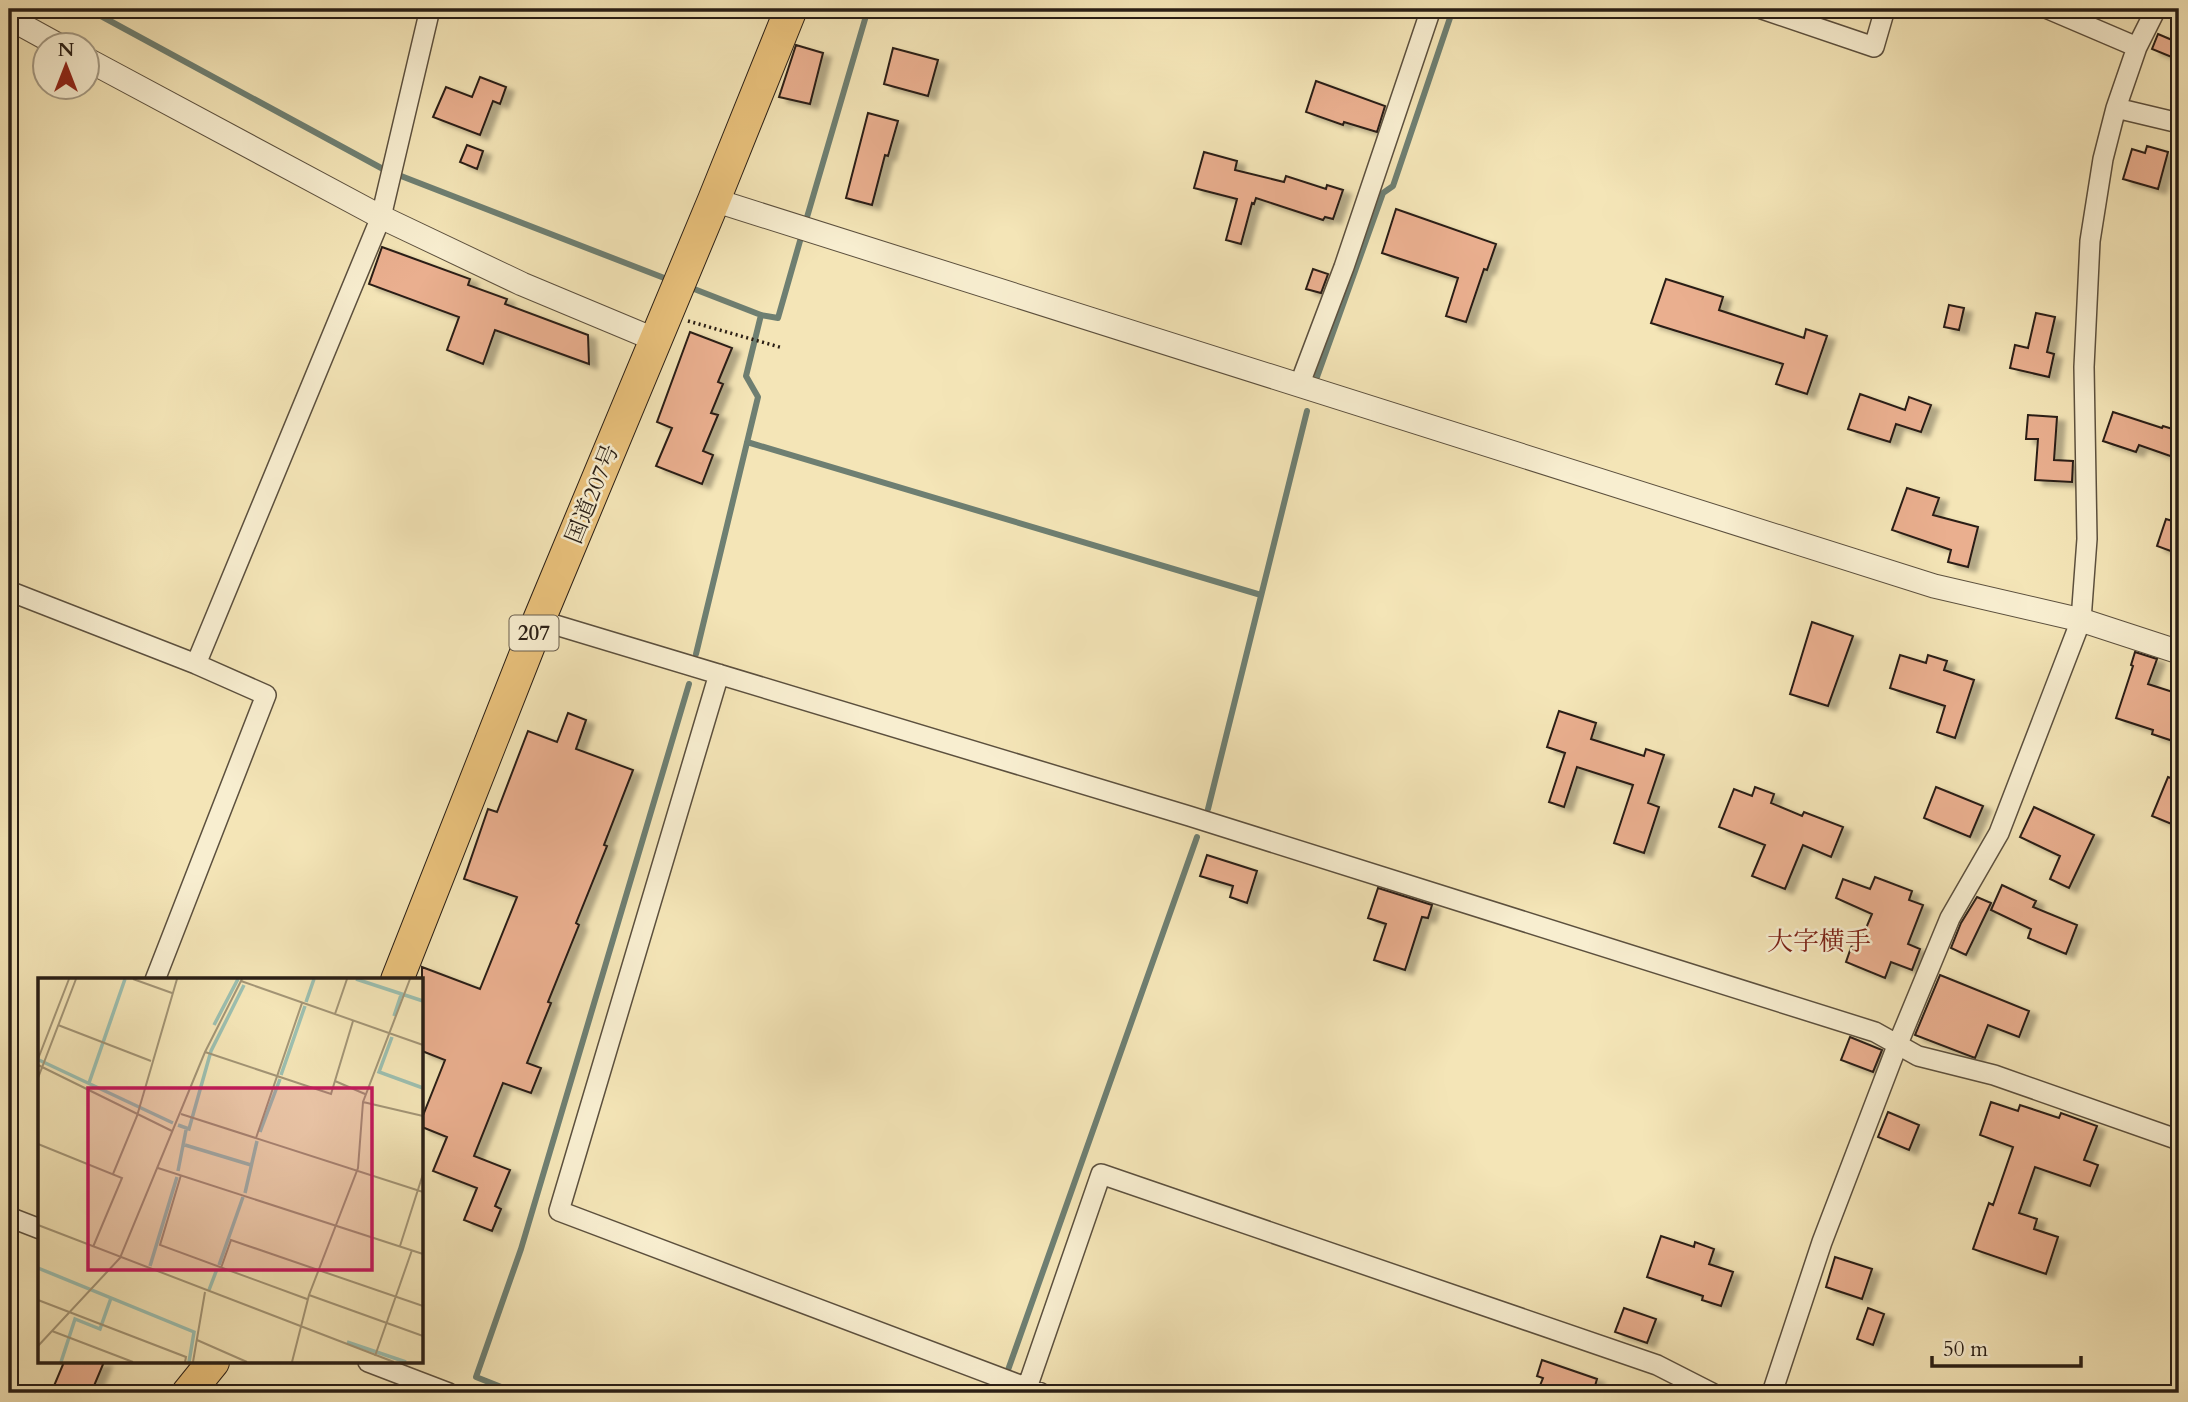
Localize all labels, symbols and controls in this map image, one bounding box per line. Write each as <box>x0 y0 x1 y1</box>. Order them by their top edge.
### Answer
north arrow <box>32 32 102 102</box>
text: N <box>58 37 75 63</box>
street label: 国道207号 <box>558 440 626 548</box>
road number: 207 <box>510 616 558 650</box>
district label: 大字横手 <box>1767 924 1871 959</box>
inset map <box>38 978 424 1364</box>
scale bar <box>1932 1325 2081 1369</box>
text: 50 m <box>1943 1335 1988 1364</box>

